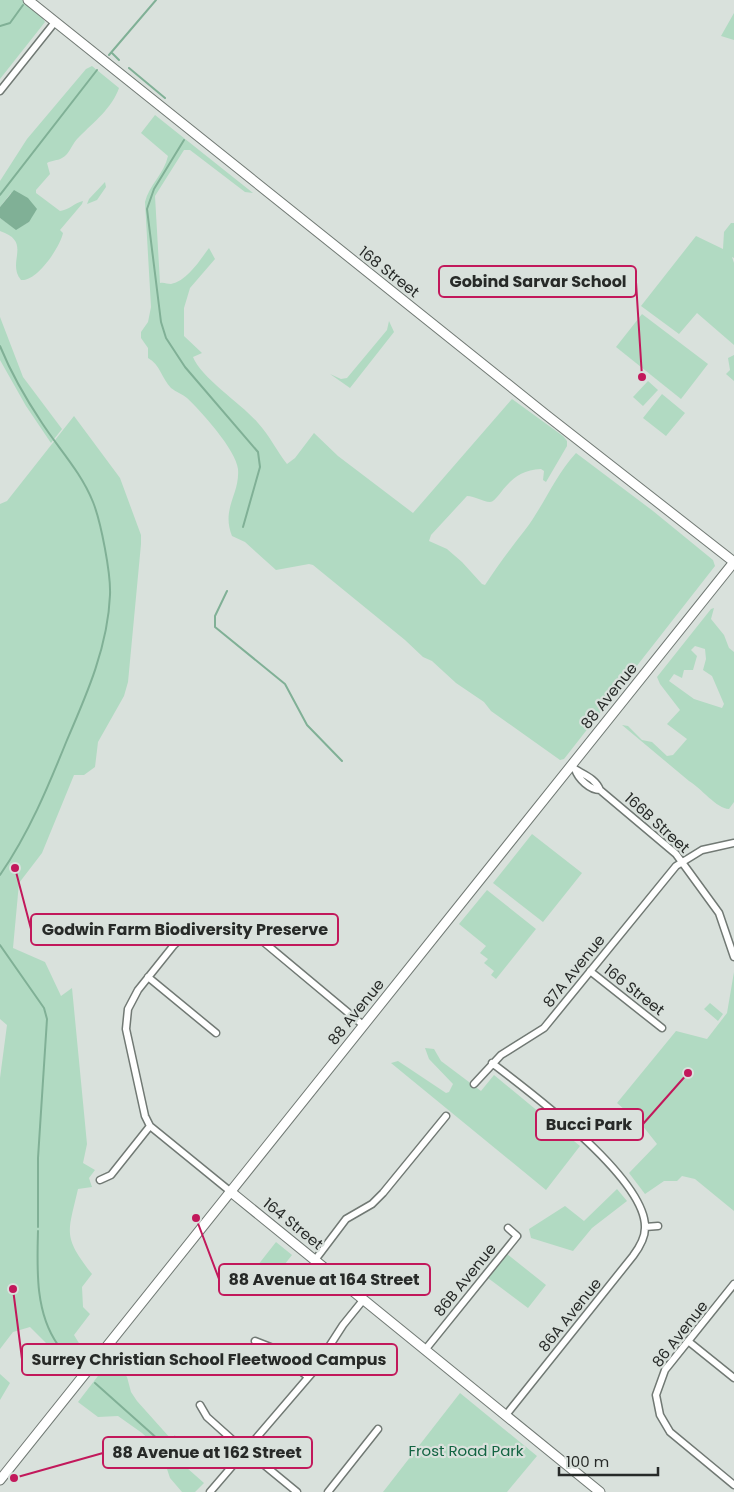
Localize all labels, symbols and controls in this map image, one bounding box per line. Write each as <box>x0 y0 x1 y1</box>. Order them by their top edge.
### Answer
street label: 168 Street <box>355 241 424 302</box>
callout: Gobind Sarvar School <box>439 266 636 297</box>
text: Gobind Sarvar School <box>449 270 627 293</box>
street label: 88 Avenue <box>576 658 642 733</box>
street label: 166B Street <box>620 788 694 858</box>
callout: Godwin Farm Biodiversity Preserve <box>31 914 338 945</box>
text: Godwin Farm Biodiversity Preserve <box>42 918 328 941</box>
street label: 87A Avenue <box>538 930 609 1012</box>
street label: 166 Street <box>600 959 669 1020</box>
street label: 88 Avenue <box>323 974 389 1049</box>
callout: Bucci Park <box>536 1109 643 1140</box>
text: Bucci Park <box>546 1113 632 1136</box>
street label: 164 Street <box>259 1193 328 1254</box>
street label: 86B Avenue <box>429 1239 501 1321</box>
callout: 88 Avenue at 164 Street <box>219 1264 430 1295</box>
text: 88 Avenue at 164 Street <box>228 1268 420 1291</box>
street label: 86A Avenue <box>533 1273 606 1356</box>
street label: 86 Avenue <box>647 1296 712 1371</box>
callout: Surrey Christian School Fleetwood Campus <box>22 1344 397 1375</box>
text: Surrey Christian School Fleetwood Campus <box>32 1348 387 1371</box>
callout: 88 Avenue at 162 Street <box>103 1437 312 1468</box>
park label: Frost Road Park <box>408 1440 524 1461</box>
text: 88 Avenue at 162 Street <box>112 1441 302 1464</box>
scale bar <box>559 1444 658 1476</box>
text: 100 m <box>566 1451 609 1472</box>

